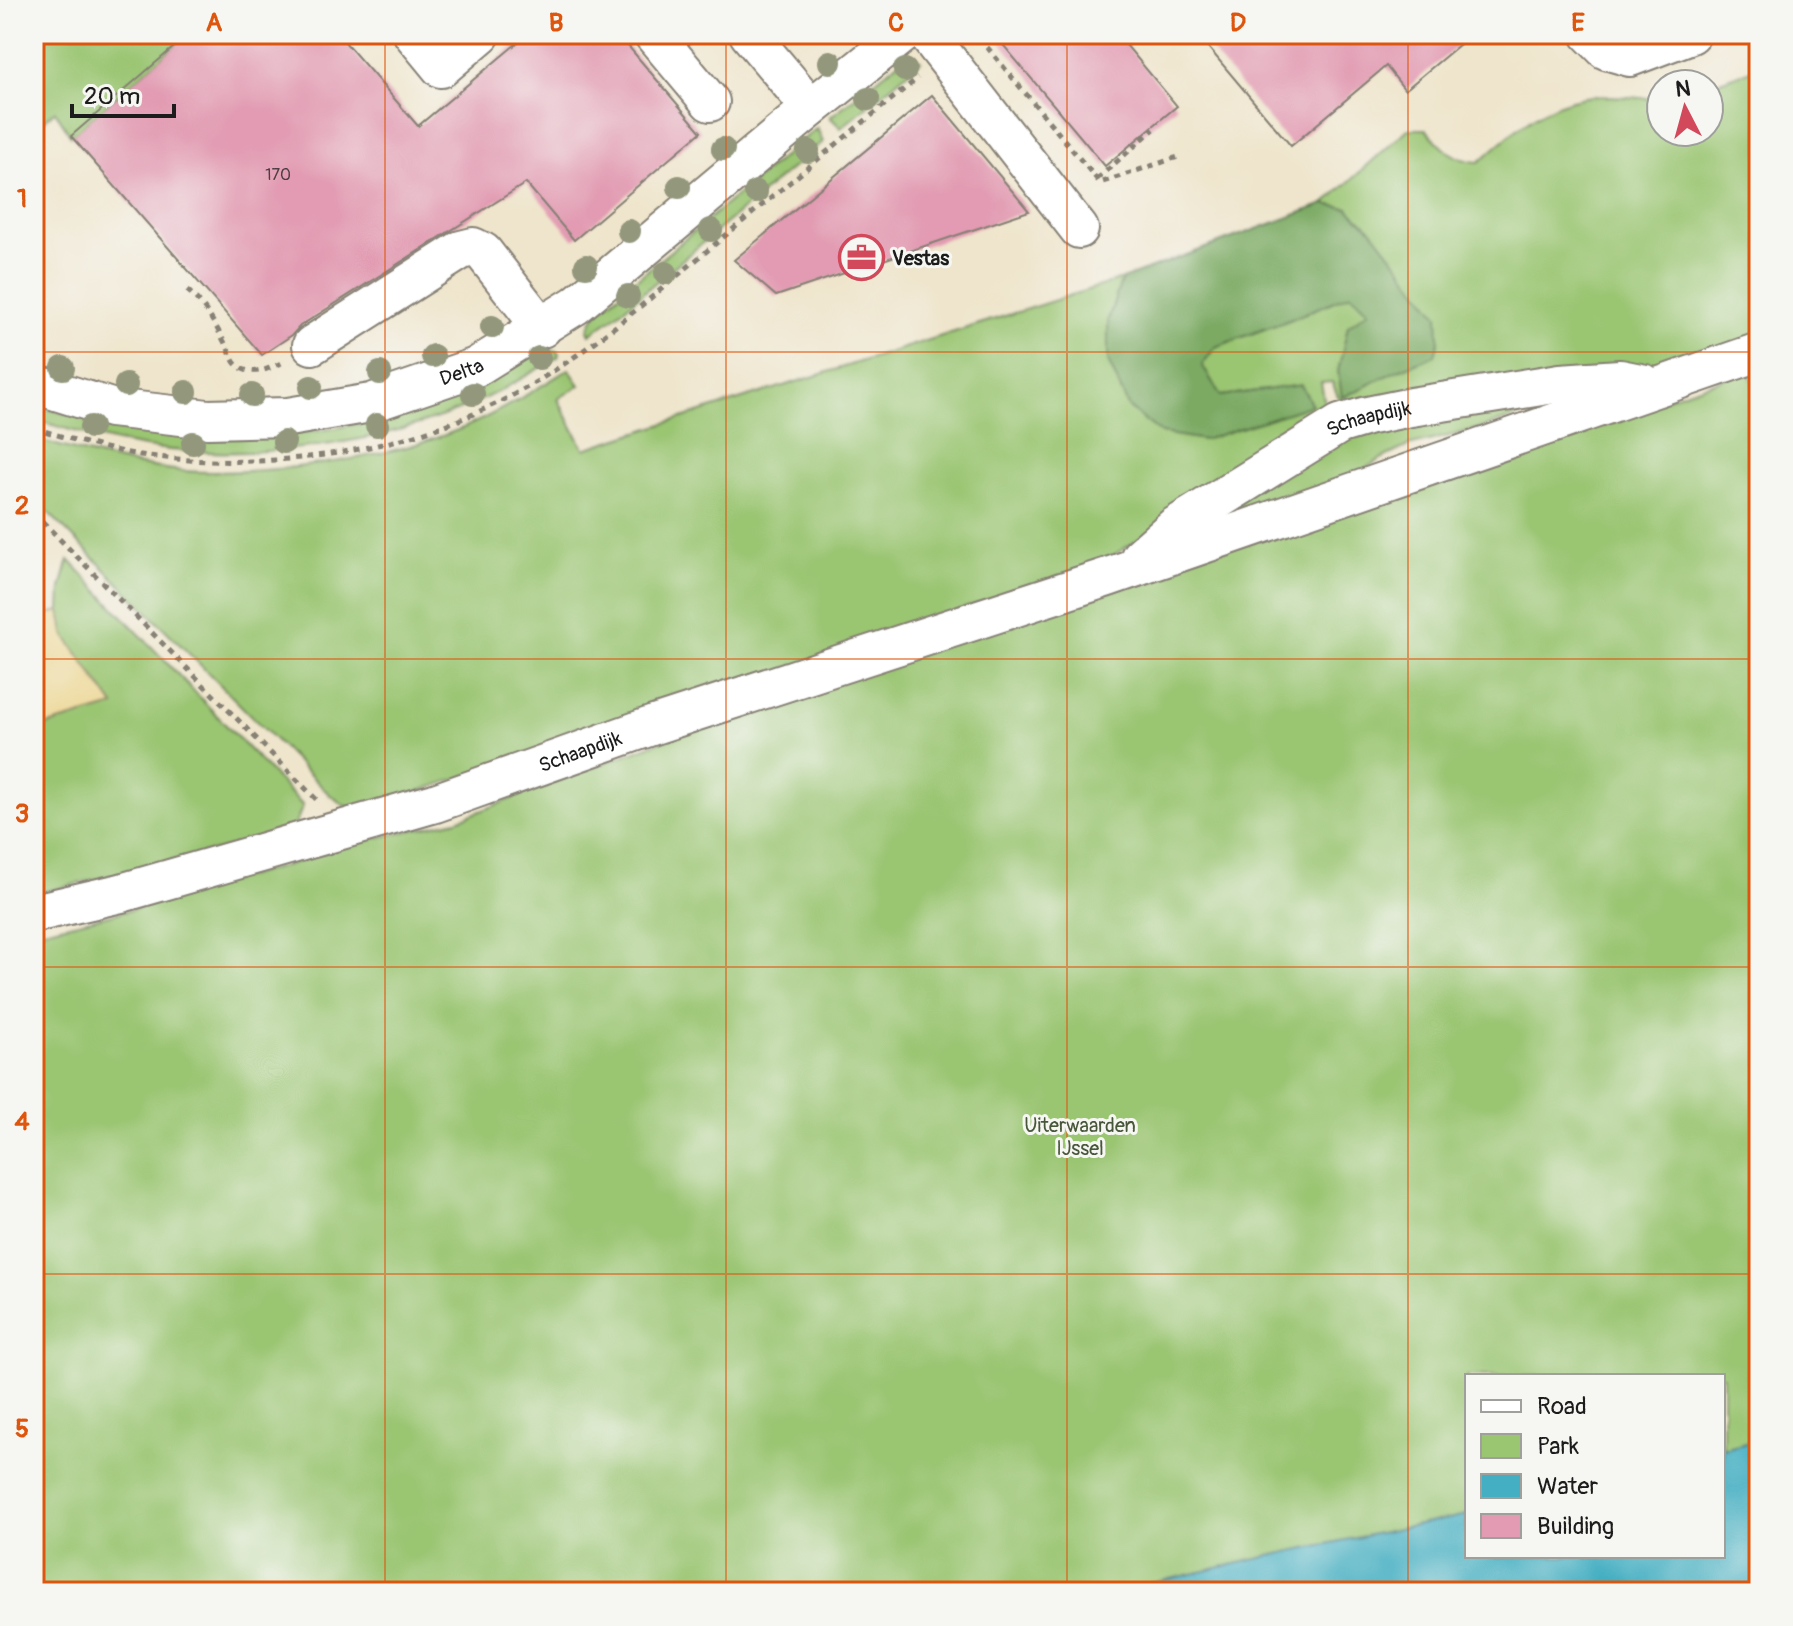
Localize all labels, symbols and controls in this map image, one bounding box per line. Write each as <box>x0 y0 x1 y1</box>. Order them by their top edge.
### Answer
text: A <box>206 7 223 39</box>
text: B <box>549 7 563 39</box>
text: C <box>888 7 904 39</box>
text: D <box>1230 7 1246 39</box>
text: E <box>1571 7 1585 39</box>
scale bar <box>72 68 174 118</box>
north arrow <box>1645 68 1725 148</box>
text: N <box>1674 74 1692 104</box>
text: 20 m <box>84 82 140 111</box>
house number: 170 <box>265 165 291 185</box>
text: 1 <box>17 183 27 215</box>
office icon: Vestas <box>837 234 885 282</box>
place label: Vestas <box>892 246 949 271</box>
street label: Delta <box>436 353 489 392</box>
street label: Schaapdijk <box>1322 395 1414 442</box>
text: 2 <box>15 490 29 522</box>
street label: Schaapdijk <box>535 725 626 778</box>
text: 3 <box>15 798 29 830</box>
text: 4 <box>14 1106 30 1138</box>
park label: Uiterwaarden IJssel <box>1024 1113 1136 1161</box>
legend <box>1465 1374 1725 1558</box>
text: Road <box>1537 1392 1587 1421</box>
text: 5 <box>15 1413 29 1445</box>
text: Park <box>1537 1432 1579 1461</box>
text: Water <box>1537 1472 1598 1501</box>
text: Building <box>1537 1512 1614 1541</box>

